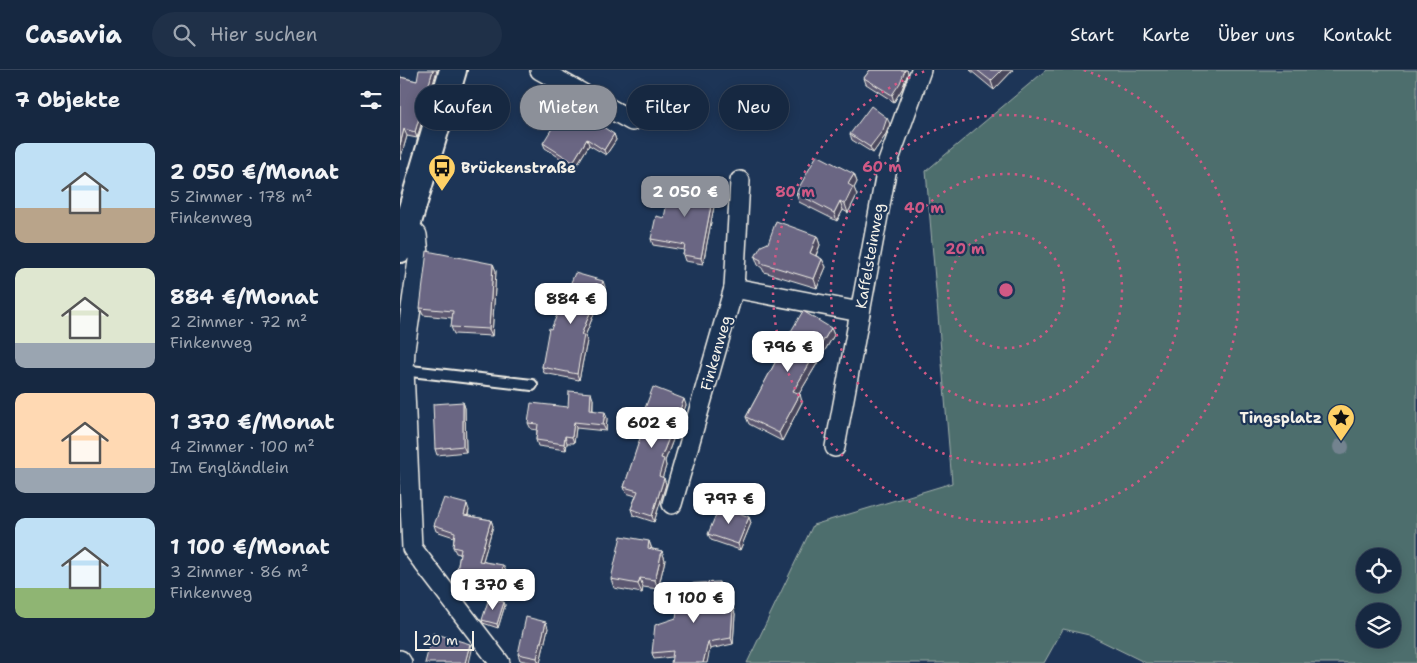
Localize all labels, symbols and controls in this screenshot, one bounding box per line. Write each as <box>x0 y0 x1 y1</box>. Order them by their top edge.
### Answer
search box <box>152 12 502 57</box>
text: Casavia <box>25 19 122 51</box>
icon: search <box>170 21 198 49</box>
text: Hier suchen <box>210 22 317 47</box>
text: Start <box>1070 23 1114 47</box>
text: Karte <box>1142 23 1190 47</box>
text: Über uns <box>1218 23 1295 47</box>
text: Kontakt <box>1323 23 1392 47</box>
chip: Kaufen <box>415 85 510 130</box>
chip: Mieten <box>520 85 617 130</box>
chip: Filter <box>627 85 709 130</box>
chip: Neu <box>719 85 789 130</box>
text: 7 Objekte <box>15 86 120 114</box>
icon: filters <box>357 86 385 114</box>
bus stop icon: Brückenstraße <box>427 153 457 192</box>
text: 60 m <box>862 157 902 177</box>
text: 2 050 €/Monat <box>170 158 339 186</box>
place label: Brückenstraße <box>461 158 576 178</box>
icon: home <box>55 163 115 223</box>
pin: 2 050 € <box>639 176 731 218</box>
text: 2 050 € <box>652 181 718 202</box>
text: 80 m <box>775 182 815 202</box>
text: 5 Zimmer · 178 m² <box>170 186 313 207</box>
text: 40 m <box>904 198 944 218</box>
street label: Kaffelsteinweg <box>851 202 889 310</box>
text: Finkenweg <box>170 207 252 228</box>
text: 20 m <box>945 239 985 259</box>
centre of rings <box>997 281 1015 299</box>
pin: 884 € <box>536 282 606 325</box>
text: 884 €/Monat <box>170 283 319 311</box>
icon: home <box>55 288 115 348</box>
text: 884 € <box>546 288 596 309</box>
text: 2 Zimmer · 72 m² <box>170 311 307 332</box>
street label: Finkenweg <box>696 313 736 393</box>
pin: 796 € <box>753 330 823 373</box>
text: Finkenweg <box>170 332 252 353</box>
text: 796 € <box>763 336 813 357</box>
place icon: Tingsplatz <box>1326 403 1356 442</box>
pin: 602 € <box>617 406 687 449</box>
text: 1 370 €/Monat <box>170 408 334 436</box>
place label: Tingsplatz <box>1239 408 1322 428</box>
text: 602 € <box>627 412 677 433</box>
icon: home <box>55 413 115 473</box>
text: 4 Zimmer · 100 m² <box>170 436 315 457</box>
text: Im Engländlein <box>170 457 289 478</box>
pin: 797 € <box>694 482 764 525</box>
text: 797 € <box>704 488 754 509</box>
text: 1 100 €/Monat <box>170 533 330 561</box>
icon: home <box>55 538 115 598</box>
map controls <box>1356 548 1401 648</box>
button: locate <box>1356 548 1401 593</box>
text: 3 Zimmer · 86 m² <box>170 561 308 582</box>
pin: 1 370 € <box>447 568 539 611</box>
text: 1 370 € <box>462 574 524 595</box>
text: Finkenweg <box>170 582 252 603</box>
pin: 1 100 € <box>648 582 740 624</box>
text: 1 100 € <box>665 587 723 608</box>
button: layers <box>1356 603 1401 648</box>
scale bar <box>415 628 474 651</box>
text: 20 m <box>422 631 458 649</box>

